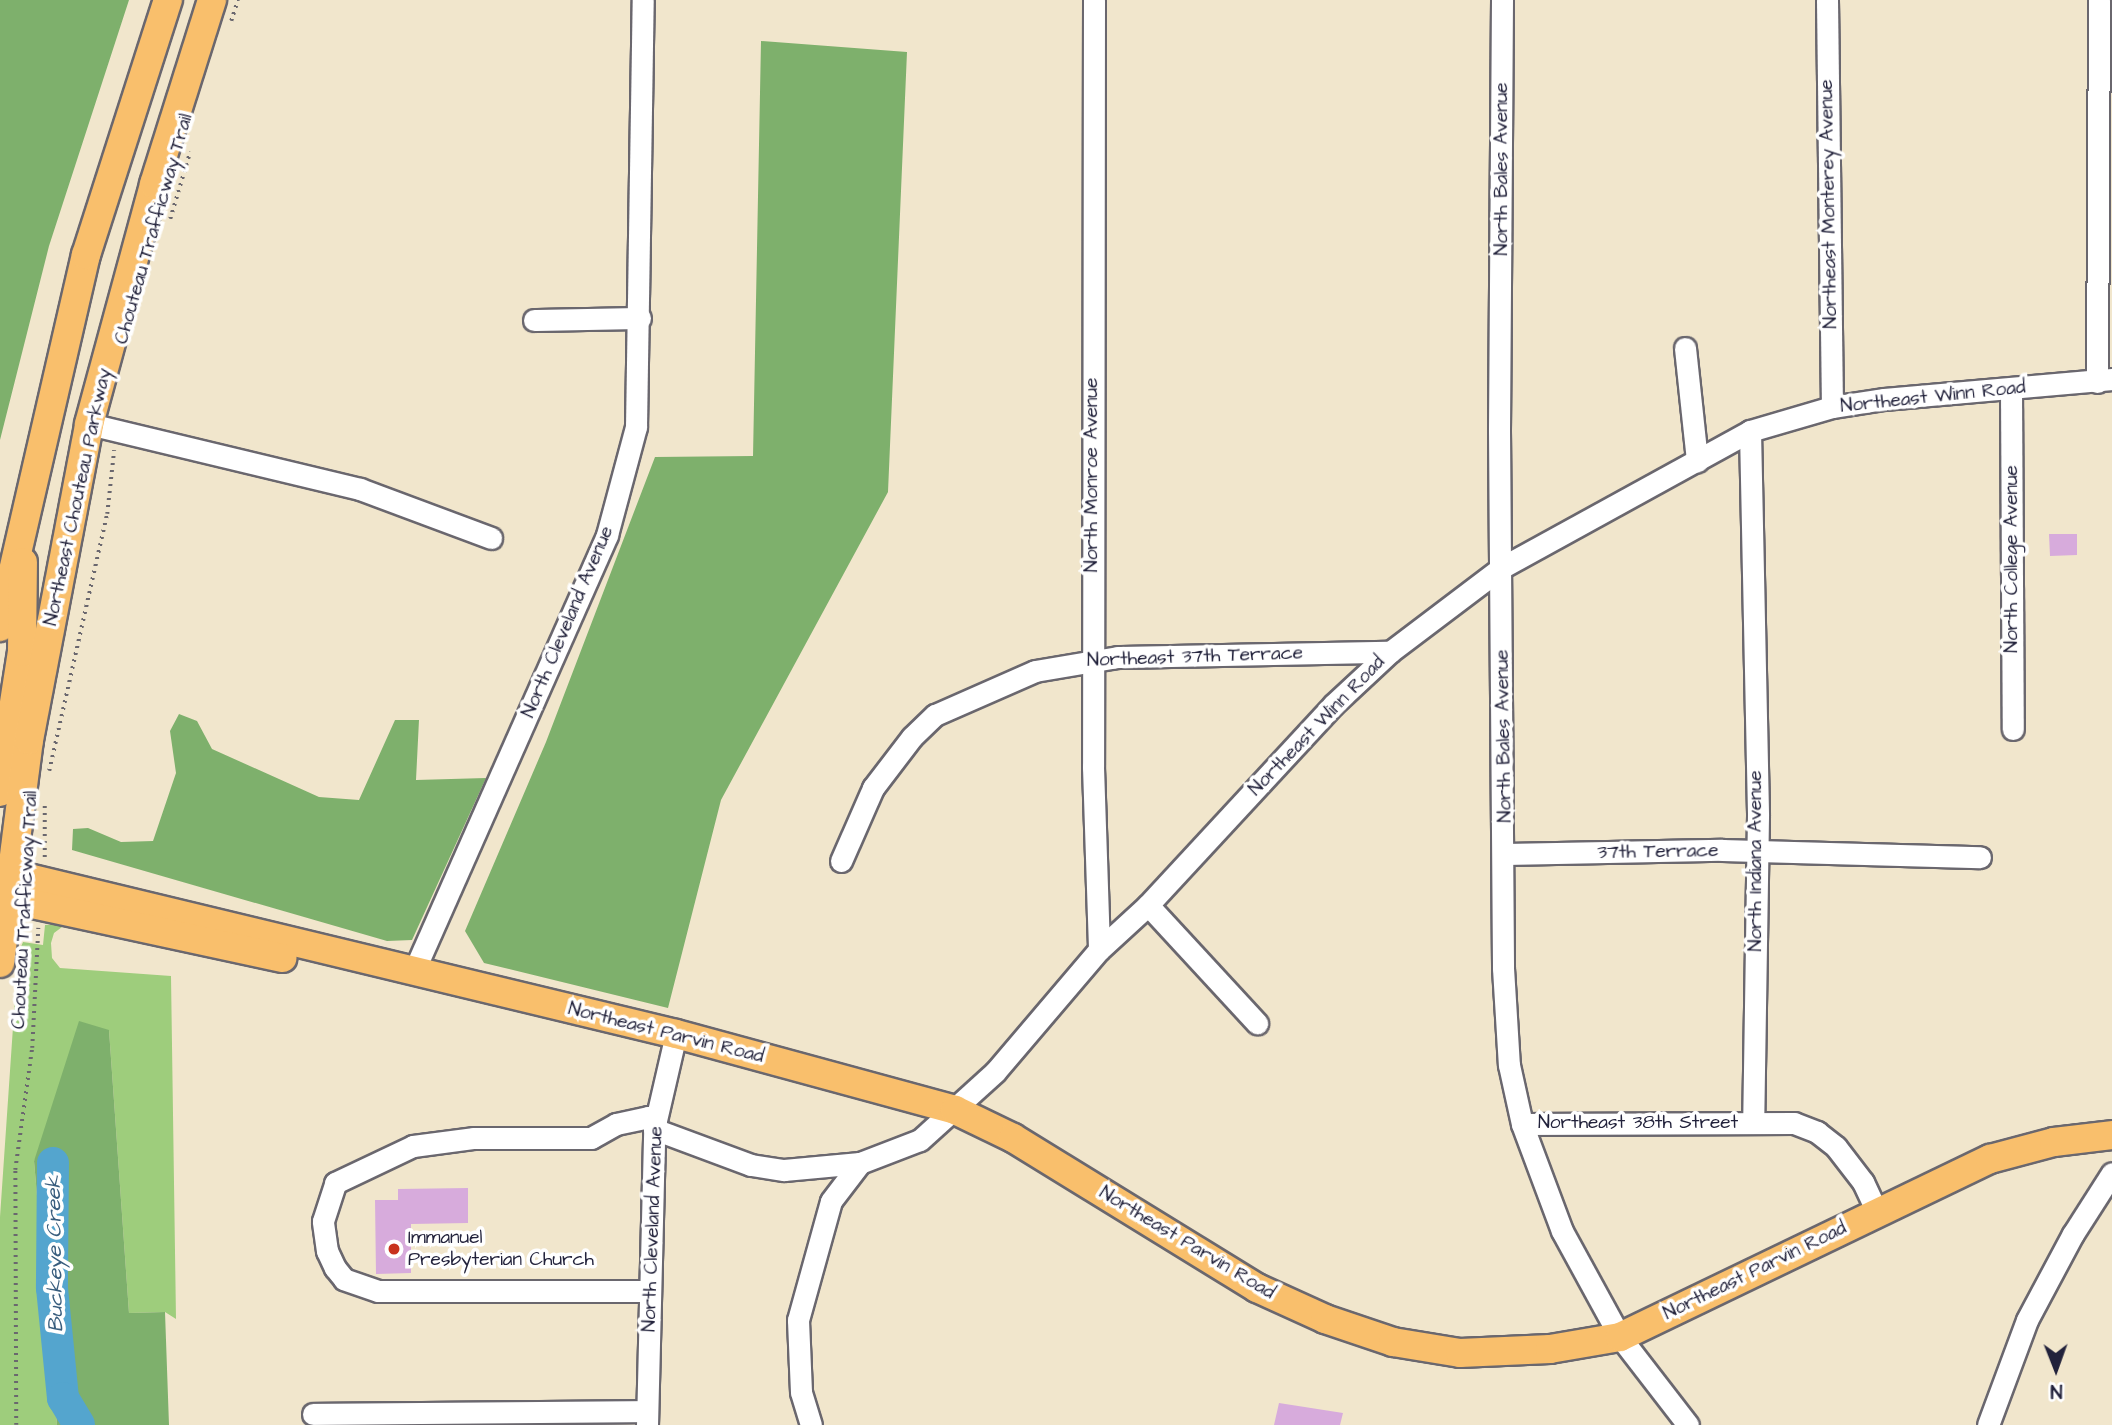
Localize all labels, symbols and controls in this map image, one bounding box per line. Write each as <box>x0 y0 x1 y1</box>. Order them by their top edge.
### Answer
street label: Northeast Monterey Avenue <box>1815 79 1843 329</box>
street label: North Bales Avenue <box>1491 82 1513 256</box>
street label: Chouteau Trafficway Trail <box>110 111 198 347</box>
street label: Northeast Chouteau Parkway <box>40 366 116 628</box>
street label: Northeast Winn Road <box>1839 376 2027 418</box>
street label: North Monroe Avenue <box>1081 378 1103 572</box>
street label: North College Avenue <box>2001 465 2023 653</box>
street label: North Cleveland Avenue <box>517 523 619 721</box>
street label: Northeast 37th Terrace <box>1087 642 1303 672</box>
street label: North Bales Avenue <box>1491 649 1517 823</box>
street label: Northeast Winn Road <box>1244 651 1390 801</box>
street label: North Indiana Avenue <box>1745 771 1767 951</box>
street label: Chouteau Trafficway Trail <box>7 790 43 1030</box>
street label: 37th Terrace <box>1597 840 1719 864</box>
street label: Northeast Parvin Road <box>566 998 766 1068</box>
street label: Northeast 38th Street <box>1538 1112 1738 1134</box>
street label: North Cleveland Avenue <box>638 1126 668 1332</box>
water label: Buckeye Creek <box>41 1176 69 1332</box>
street label: Northeast Parvin Road <box>1095 1182 1279 1304</box>
street label: Northeast Parvin Road <box>1660 1217 1850 1325</box>
place label: Immanuel Presbyterian Church <box>408 1227 594 1271</box>
marker: Immanuel Presbyterian Church <box>386 1241 402 1257</box>
north arrow <box>2021 1334 2091 1404</box>
text: N <box>2050 1377 2063 1404</box>

